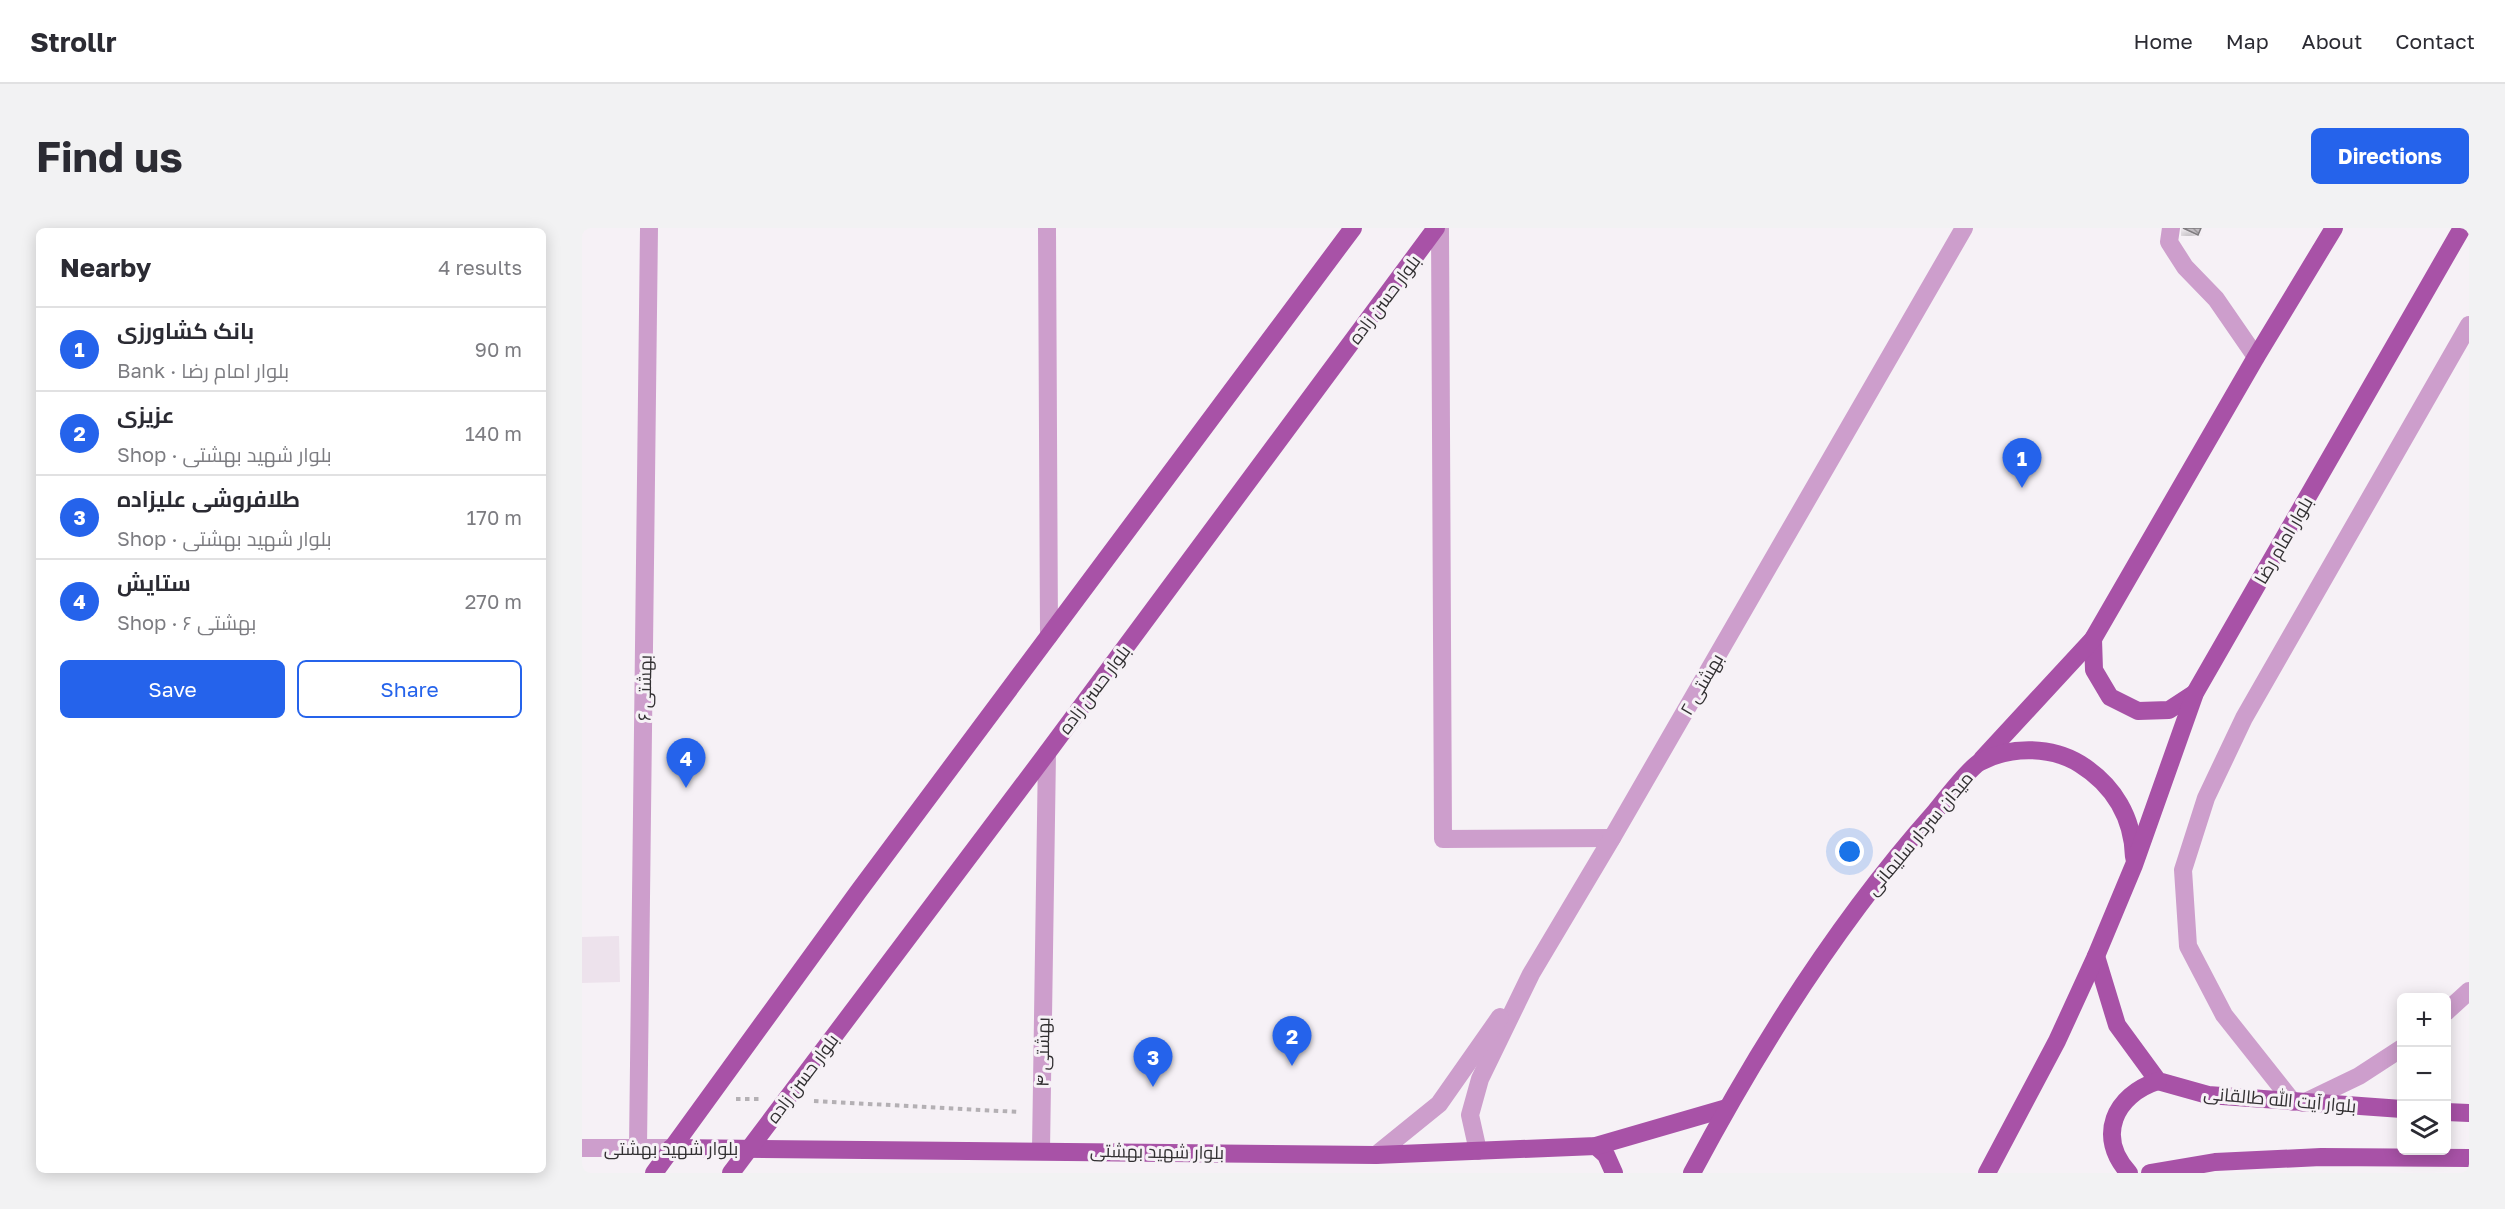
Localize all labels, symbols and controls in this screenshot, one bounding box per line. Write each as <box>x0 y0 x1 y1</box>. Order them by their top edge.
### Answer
text: Strollr <box>30 25 117 58</box>
text: Home <box>2133 28 2193 54</box>
text: Map <box>2226 28 2269 54</box>
text: About <box>2302 28 2362 54</box>
text: Contact <box>2395 28 2475 54</box>
button: Directions <box>2311 128 2469 184</box>
text: Find us <box>36 131 183 181</box>
street label: بلوار حسن زاده <box>1343 250 1425 348</box>
text: Nearby <box>60 252 151 283</box>
text: 4 results <box>438 255 522 279</box>
text: بانک کشاورزی <box>117 317 254 344</box>
text: 1 <box>74 337 85 361</box>
text: 90 m <box>475 337 522 361</box>
text: Bank · بلوار امام رضا <box>117 358 289 382</box>
text: عزیزی <box>117 401 175 428</box>
text: 2 <box>73 421 86 445</box>
text: 140 m <box>465 421 522 445</box>
pin: 1 <box>2002 438 2042 488</box>
text: Shop · بلوار شهید بهشتی <box>117 442 332 466</box>
text: طلافروشی علیزاده <box>117 485 300 512</box>
street label: بلوار امام رضا <box>2249 492 2319 589</box>
text: 3 <box>73 505 86 529</box>
text: 170 m <box>467 505 522 529</box>
text: Shop · بلوار شهید بهشتی <box>117 526 332 550</box>
text: ستایش <box>117 569 191 596</box>
text: 4 <box>73 589 86 613</box>
text: 270 m <box>465 589 522 613</box>
text: Shop · بهشتی ۶ <box>117 610 256 634</box>
street label: بلوار حسن زاده <box>1053 640 1135 738</box>
street label: بهشتی ۲ <box>1675 649 1728 719</box>
street label: بهشتی ۶ <box>632 655 657 721</box>
button: Save <box>60 660 285 718</box>
button: Share <box>297 660 522 718</box>
pin: 4 <box>666 738 706 788</box>
street label: میدان‌ سردار سلیمانی <box>1861 767 1978 900</box>
your location <box>1835 837 1864 866</box>
map controls <box>2397 993 2451 1155</box>
button: + <box>2397 993 2451 1047</box>
pin: 2 <box>1272 1016 1312 1066</box>
street label: بهشتی ۴ <box>1030 1017 1055 1087</box>
street label: بلوار حسن زاده <box>761 1029 843 1127</box>
pin: 3 <box>1134 1038 1172 1087</box>
button: − <box>2397 1047 2451 1101</box>
street label: بلوار آیت الله طالقانی <box>2203 1081 2357 1118</box>
button: layers <box>2397 1101 2451 1155</box>
street label: بلوار شهید بهشتی <box>604 1137 738 1160</box>
street label: بلوار شهید بهشتی <box>1090 1139 1224 1164</box>

